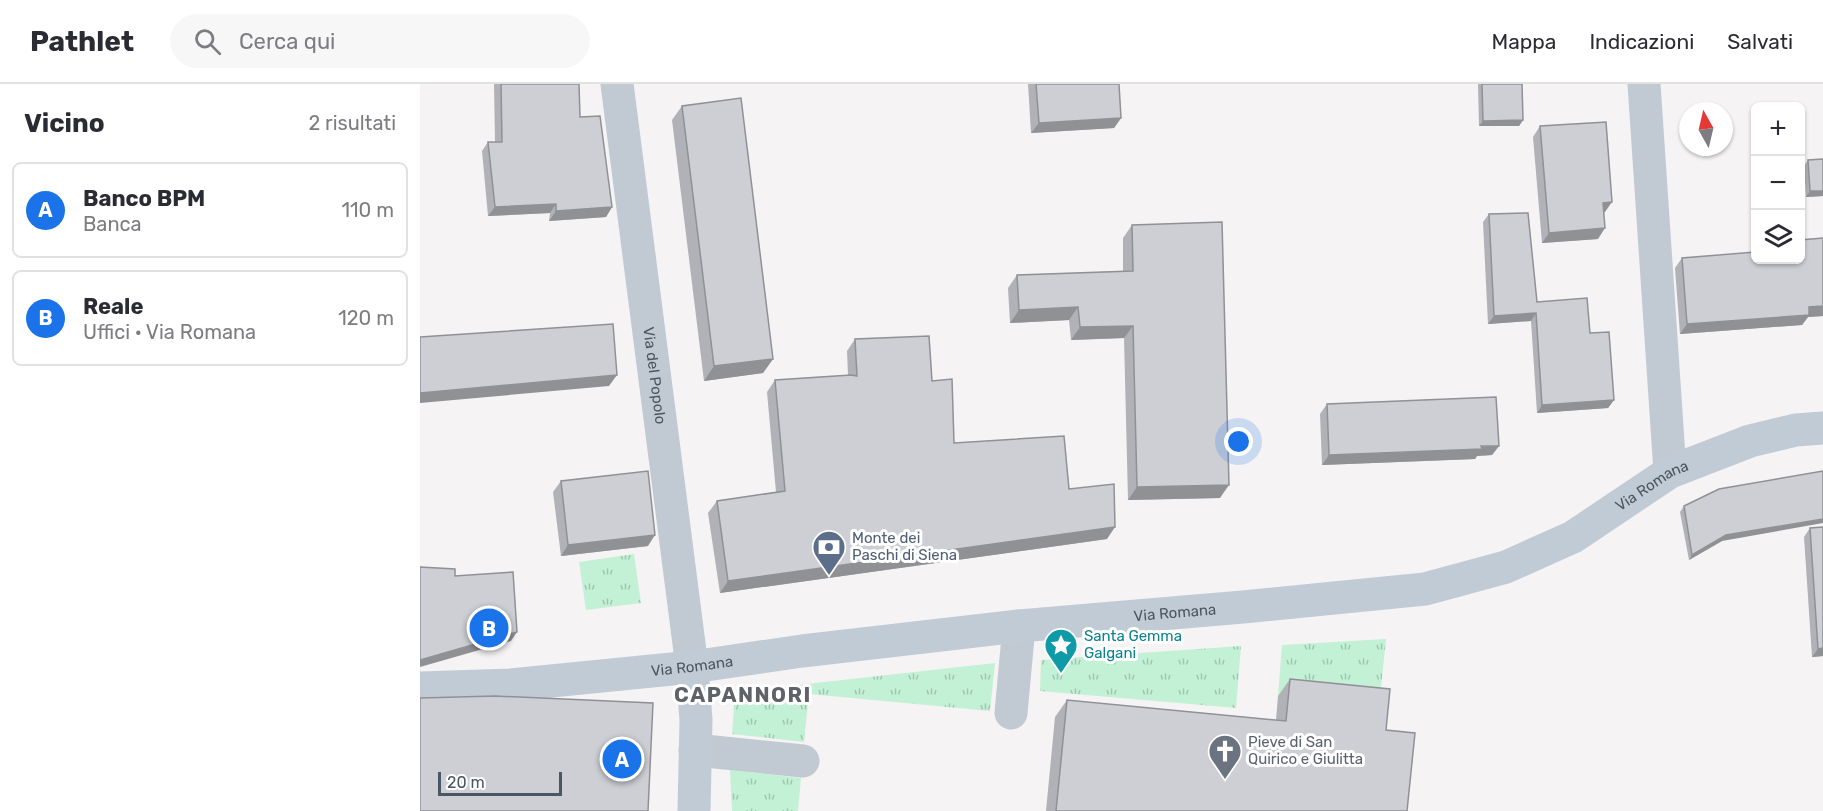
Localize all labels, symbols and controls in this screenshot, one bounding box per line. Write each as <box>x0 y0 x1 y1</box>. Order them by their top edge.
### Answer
search box <box>170 14 590 68</box>
text: Pathlet <box>30 25 134 58</box>
icon: search <box>191 25 224 58</box>
text: Cerca qui <box>239 28 335 55</box>
text: Mappa <box>1491 29 1556 54</box>
text: Indicazioni <box>1589 29 1694 54</box>
text: Salvati <box>1727 29 1793 54</box>
north arrow <box>1679 102 1733 156</box>
map controls <box>1751 102 1805 264</box>
button: + <box>1751 102 1805 156</box>
text: Vicino <box>24 108 105 139</box>
text: 2 risultati <box>308 111 396 135</box>
button: − <box>1751 156 1805 210</box>
text: Banco BPM <box>83 185 205 212</box>
text: A <box>38 198 53 222</box>
text: 110 m <box>342 198 394 222</box>
button: layers <box>1751 210 1805 264</box>
text: Banca <box>83 212 142 236</box>
text: Reale <box>83 293 143 320</box>
text: B <box>38 306 53 330</box>
text: 120 m <box>338 306 394 330</box>
text: Uffici · Via Romana <box>83 320 256 344</box>
street label: Via del Popolo <box>639 326 670 425</box>
your location <box>1224 427 1253 456</box>
street label: Via Romana <box>1612 457 1691 515</box>
bank icon: Monte dei Paschi di Siena <box>811 529 847 576</box>
place label: Monte dei Paschi di Siena <box>852 529 957 564</box>
street label: Via Romana <box>1133 600 1217 625</box>
pin: B <box>470 606 508 650</box>
place icon: Santa Gemma Galgani <box>1043 627 1079 674</box>
place label: Santa Gemma Galgani <box>1084 627 1182 662</box>
street label: Via Romana <box>650 652 734 680</box>
district label: CAPANNORI <box>674 682 812 707</box>
church icon: Pieve di San Quirico e Giulitta <box>1207 733 1243 780</box>
place label: Pieve di San Quirico e Giulitta <box>1248 733 1363 768</box>
pin: A <box>602 736 642 782</box>
scale bar <box>438 769 562 796</box>
text: 20 m <box>447 773 485 792</box>

